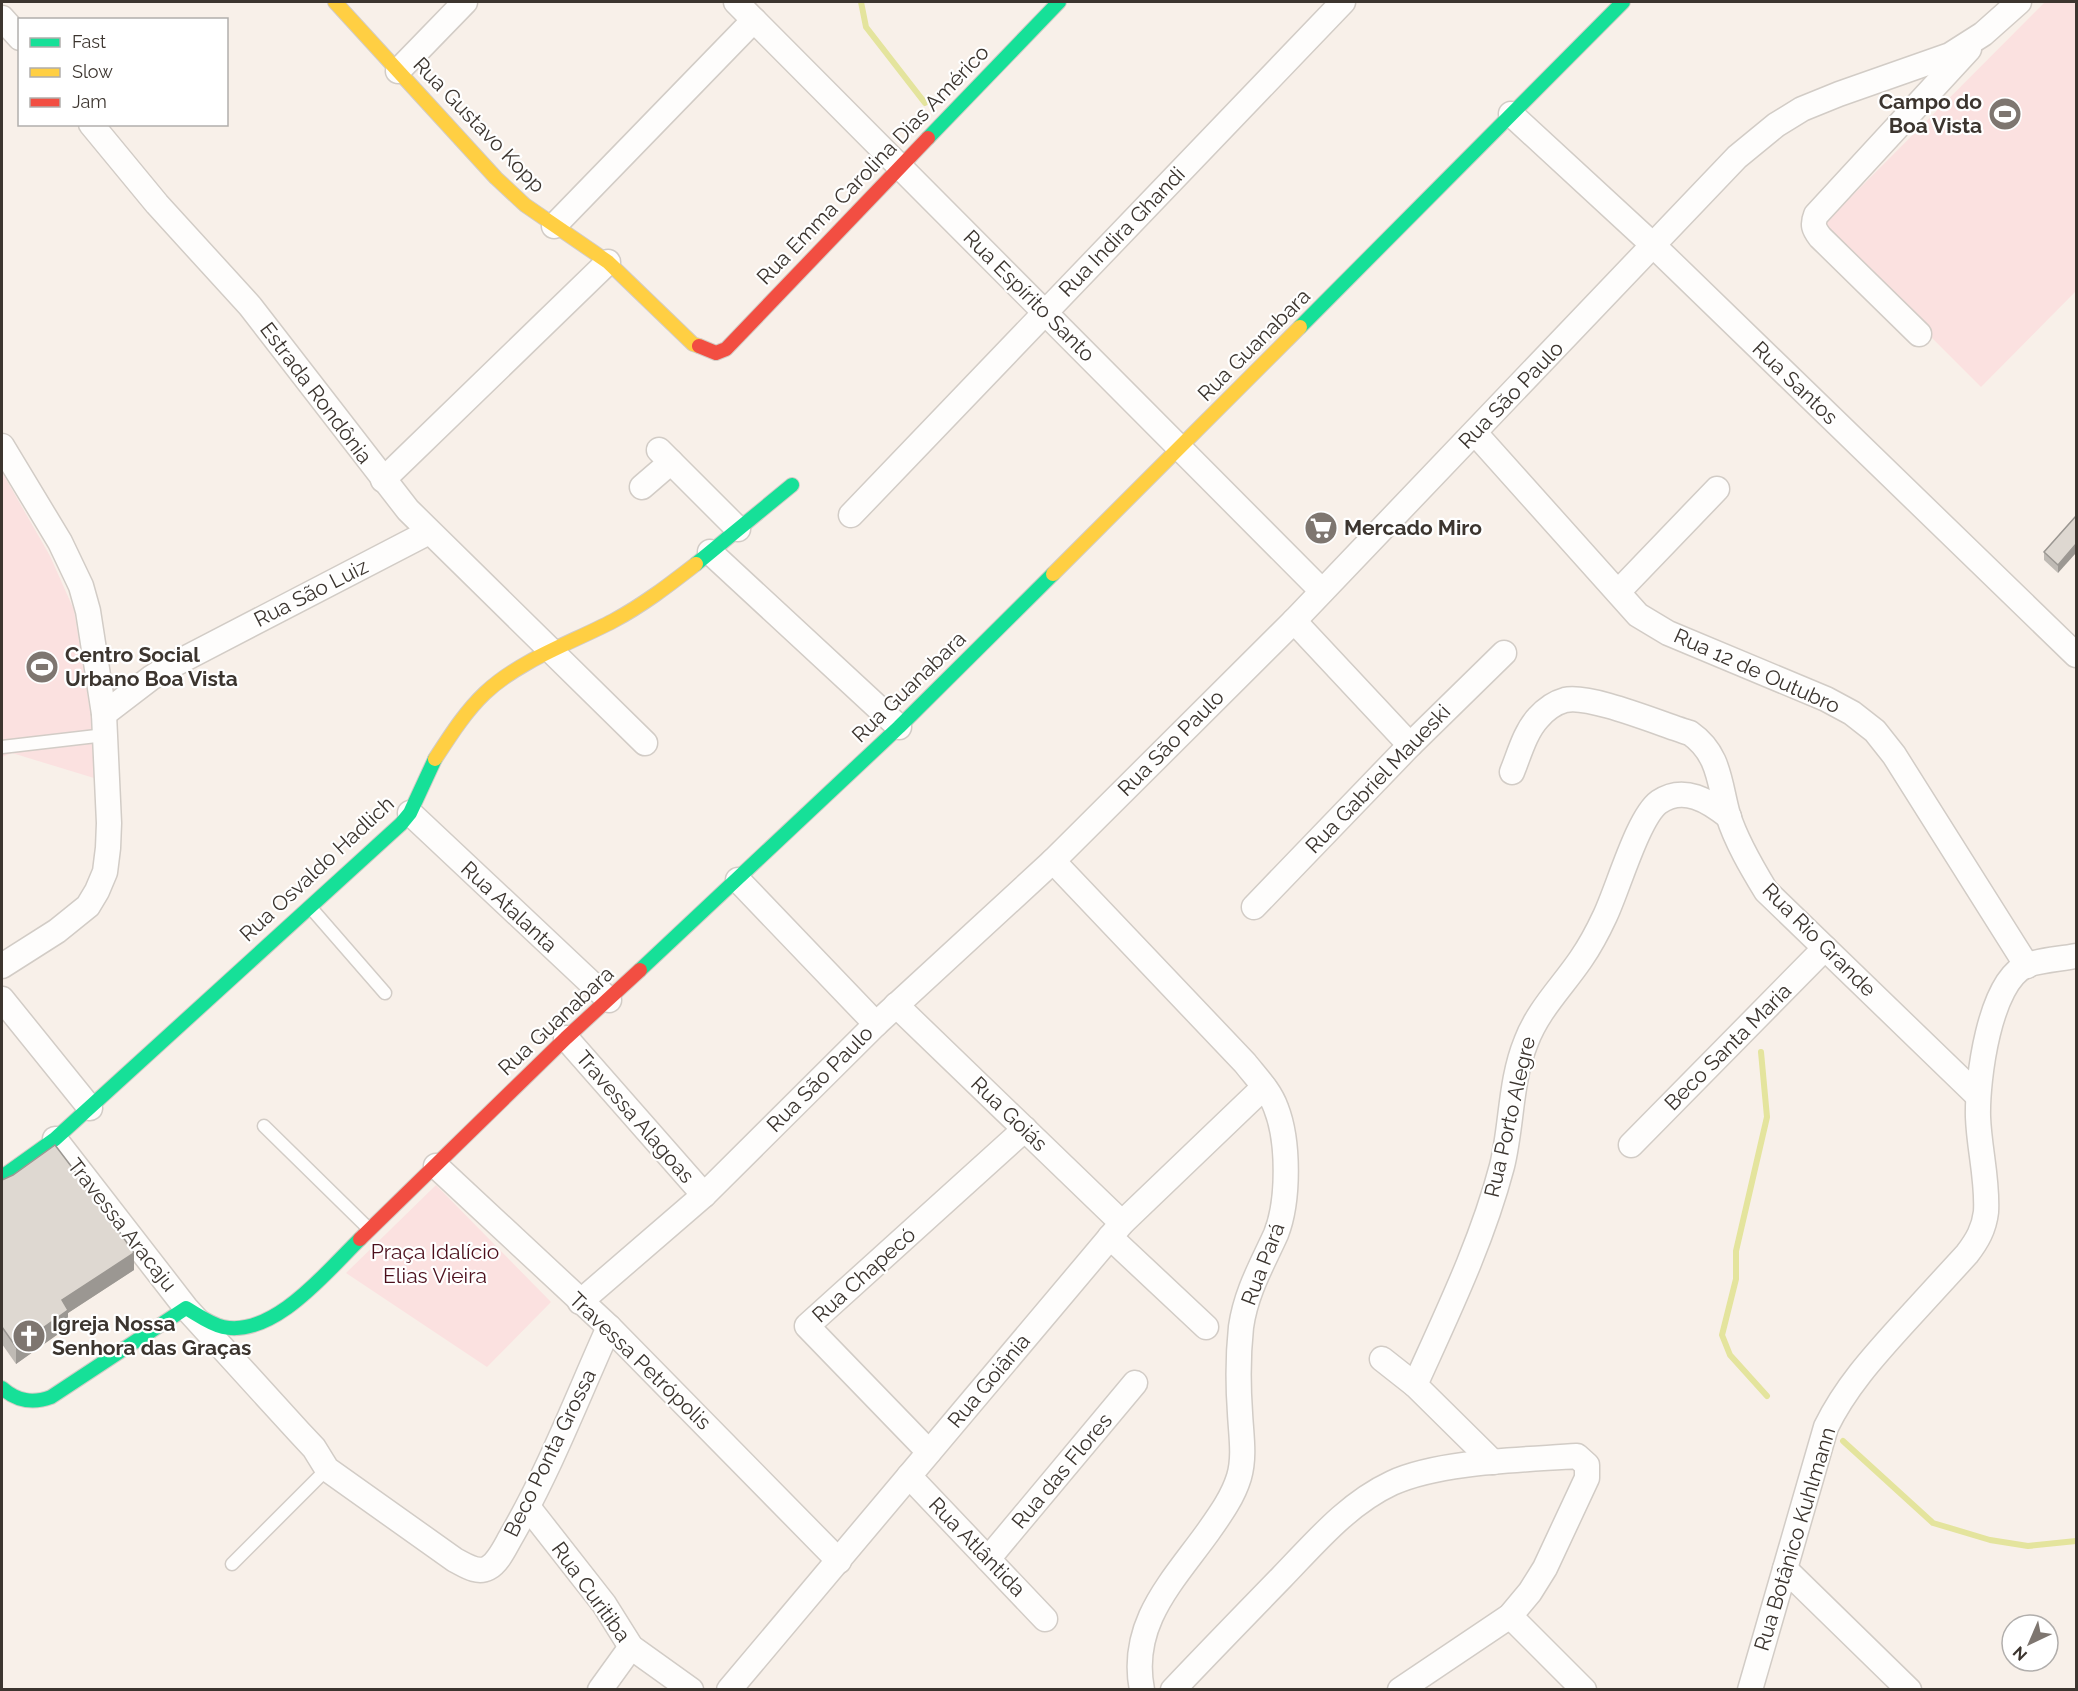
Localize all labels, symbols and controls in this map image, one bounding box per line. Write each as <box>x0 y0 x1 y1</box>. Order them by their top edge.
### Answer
legend <box>18 18 228 126</box>
text: Fast <box>72 31 106 52</box>
street label: Rua Emma Carolina Dias Américo <box>751 40 994 290</box>
street label: Rua Gustavo Kopp <box>408 52 550 198</box>
text: Slow <box>72 61 113 82</box>
place label: Campo do Boa Vista <box>1879 89 1982 138</box>
text: Jam <box>72 91 107 112</box>
sports icon: Campo do Boa Vista <box>1987 96 2023 132</box>
street label: Rua Indira Ghandi <box>1053 162 1190 302</box>
street label: Rua Espírito Santo <box>958 225 1100 367</box>
street label: Rua Guanabara <box>1192 283 1315 406</box>
street label: Estrada Rondônia <box>255 317 378 468</box>
street label: Rua São Paulo <box>1453 336 1568 454</box>
street label: Rua Santos <box>1748 336 1843 429</box>
supermarket icon: Mercado Miro <box>1303 510 1339 546</box>
place label: Mercado Miro <box>1344 515 1482 540</box>
street label: Rua São Luiz <box>250 553 372 632</box>
street label: Rua 12 de Outubro <box>1670 623 1844 718</box>
street label: Rua Guanabara <box>847 626 971 747</box>
place label: Centro Social Urbano Boa Vista <box>65 642 238 691</box>
sports icon: Centro Social Urbano Boa Vista <box>24 649 60 685</box>
street label: Rua São Paulo <box>1112 684 1229 801</box>
street label: Rua Gabriel Maueski <box>1300 699 1455 858</box>
street label: Rua Osvaldo Hadlich <box>234 791 399 946</box>
street label: Rua Atalanta <box>456 856 563 957</box>
street label: Rua Rio Grande <box>1757 878 1881 1002</box>
street label: Rua Guanabara <box>493 961 619 1080</box>
street label: Beco Santa Maria <box>1659 978 1796 1115</box>
street label: Rua São Paulo <box>761 1020 878 1137</box>
street label: Rua Porto Alegre <box>1479 1034 1540 1200</box>
street label: Travessa Alagoas <box>571 1045 700 1188</box>
street label: Rua Goiás <box>966 1071 1053 1156</box>
street label: Travessa Aracaju <box>63 1153 182 1296</box>
street label: Rua Pará <box>1235 1219 1290 1308</box>
street label: Rua Chapecó <box>807 1222 920 1327</box>
park label: Praça Idalício Elias Vieira <box>371 1239 499 1288</box>
street label: Travessa Petrópolis <box>564 1287 716 1435</box>
place label: Igreja Nossa Senhora das Graças <box>52 1311 251 1360</box>
church icon: Igreja Nossa Senhora das Graças <box>11 1318 47 1354</box>
street label: Rua Goiânia <box>942 1329 1035 1433</box>
street label: Beco Ponta Grossa <box>498 1365 601 1541</box>
street label: Rua das Flores <box>1006 1408 1117 1533</box>
street label: Rua Botânico Kuhlmann <box>1749 1424 1840 1654</box>
street label: Rua Atlântida <box>924 1492 1031 1602</box>
street label: Rua Curitiba <box>547 1537 636 1647</box>
north arrow <box>2000 1613 2060 1673</box>
text: N <box>2009 1642 2031 1665</box>

